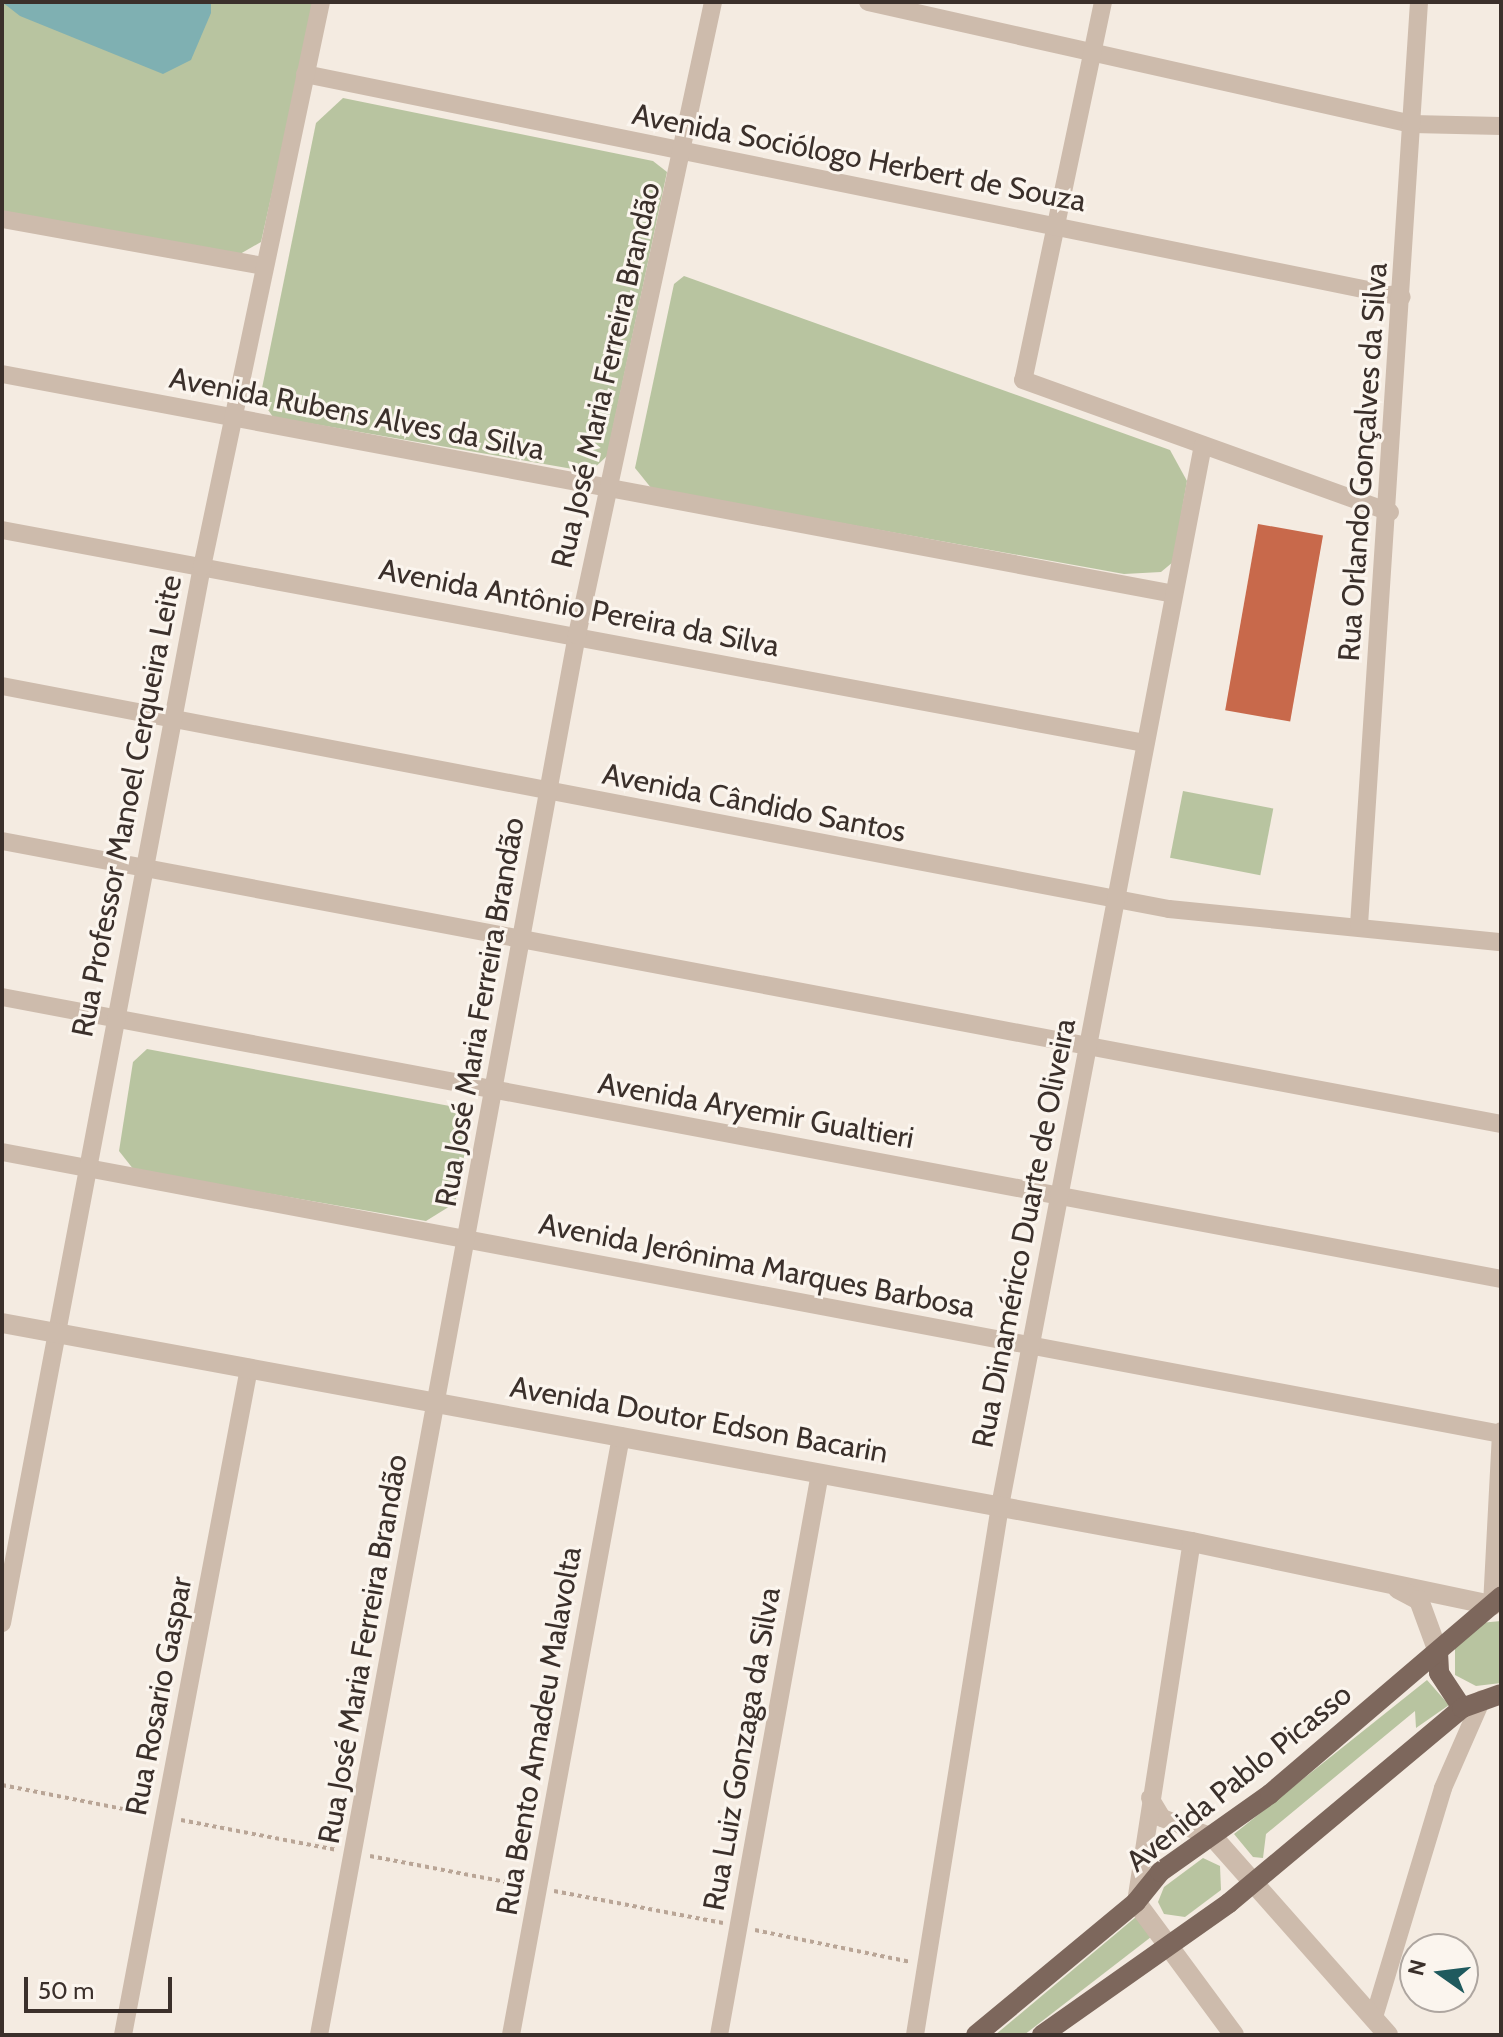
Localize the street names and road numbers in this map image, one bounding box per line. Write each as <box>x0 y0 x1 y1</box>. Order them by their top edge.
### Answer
street label: Avenida Sociólogo Herbert de Souza <box>629 96 1089 220</box>
street label: Rua José Maria Ferreira Brandão <box>544 179 668 571</box>
street label: Rua Orlando Gonçalves da Silva <box>1331 261 1395 663</box>
street label: Avenida Rubens Alves da Silva <box>167 360 547 468</box>
street label: Avenida Antônio Pereira da Silva <box>376 552 782 664</box>
street label: Rua Professor Manoel Cerqueira Leite <box>65 572 189 1040</box>
street label: Avenida Cândido Santos <box>599 756 909 850</box>
street label: Rua José Maria Ferreira Brandão <box>428 815 532 1209</box>
street label: Rua Dinamérico Duarte de Oliveira <box>965 1015 1083 1451</box>
street label: Avenida Aryemir Gualtieri <box>595 1065 917 1157</box>
street label: Avenida Jerônima Marques Barbosa <box>536 1206 978 1326</box>
street label: Avenida Doutor Edson Bacarin <box>507 1369 891 1471</box>
street label: Rua José Maria Ferreira Brandão <box>311 1452 415 1846</box>
street label: Rua Bento Amadeu Malavolta <box>489 1544 589 1918</box>
street label: Rua Rosario Gaspar <box>118 1574 200 1818</box>
street label: Rua Luiz Gonzaga da Silva <box>696 1585 788 1913</box>
street label: Avenida Pablo Picasso <box>1119 1676 1359 1880</box>

